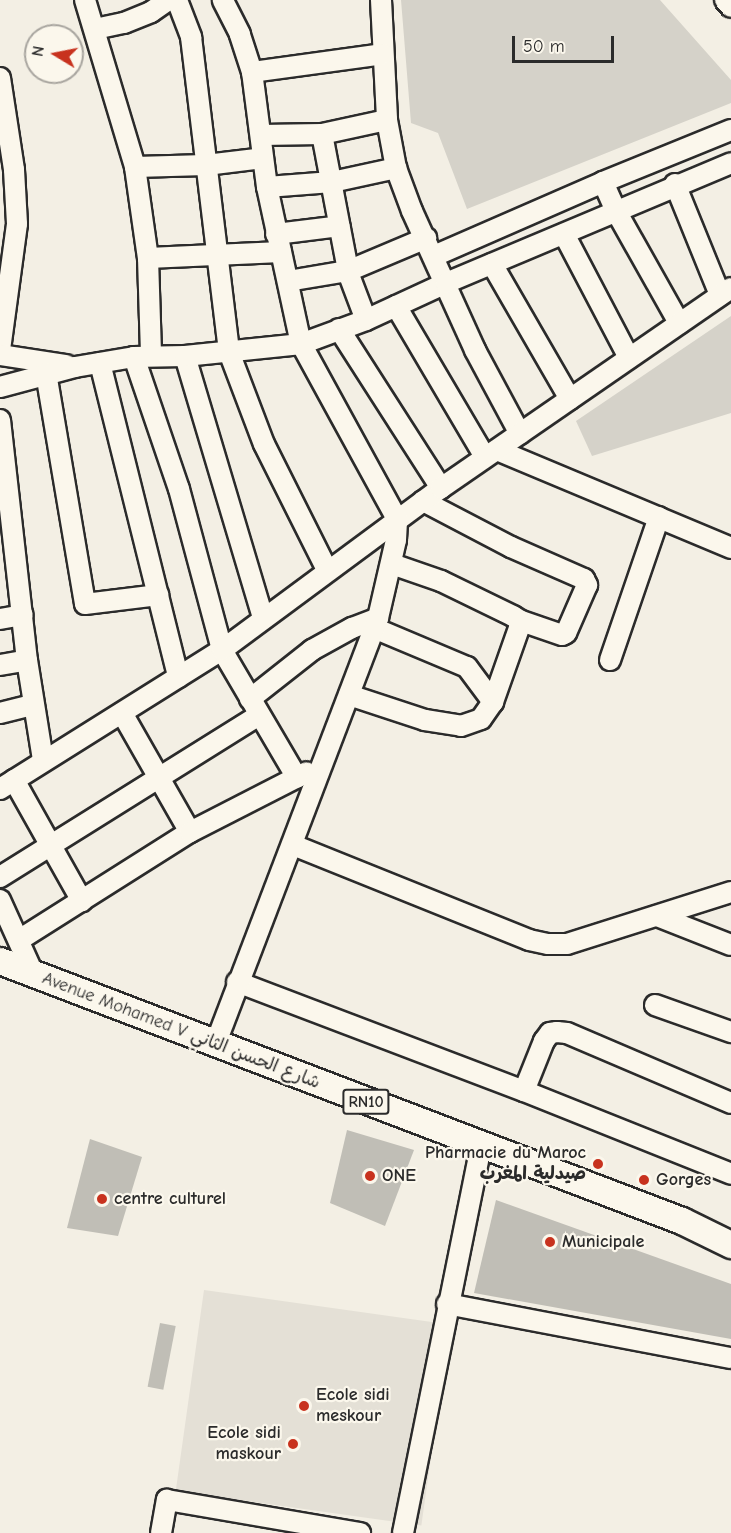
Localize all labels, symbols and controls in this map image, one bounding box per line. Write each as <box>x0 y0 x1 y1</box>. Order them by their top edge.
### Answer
north arrow <box>24 24 84 84</box>
scale bar <box>515 24 617 62</box>
text: 50 m <box>523 36 565 57</box>
text: N <box>28 45 48 58</box>
street label: Avenue Mohamed V شارع الحسن الثاني <box>39 968 323 1094</box>
road number: RN10 <box>342 1089 390 1115</box>
place label: Pharmacie du Maroc صيدلية المغرب <box>425 1143 586 1186</box>
marker: Pharmacie du Maroc صيدلية المغرب <box>591 1157 605 1171</box>
place label: ONE <box>382 1165 416 1187</box>
marker: ONE <box>363 1169 377 1183</box>
place label: Gorges <box>656 1169 711 1191</box>
marker: Gorges <box>637 1173 651 1187</box>
place label: centre culturel <box>114 1188 226 1210</box>
marker: centre culturel <box>95 1192 109 1206</box>
place label: Municipale <box>562 1231 644 1253</box>
marker: Municipale <box>543 1235 557 1249</box>
place label: Ecole sidi meskour <box>316 1385 390 1428</box>
marker: Ecole sidi meskour <box>297 1399 311 1413</box>
place label: Ecole sidi maskour <box>207 1423 281 1466</box>
marker: Ecole sidi maskour <box>286 1437 300 1451</box>

